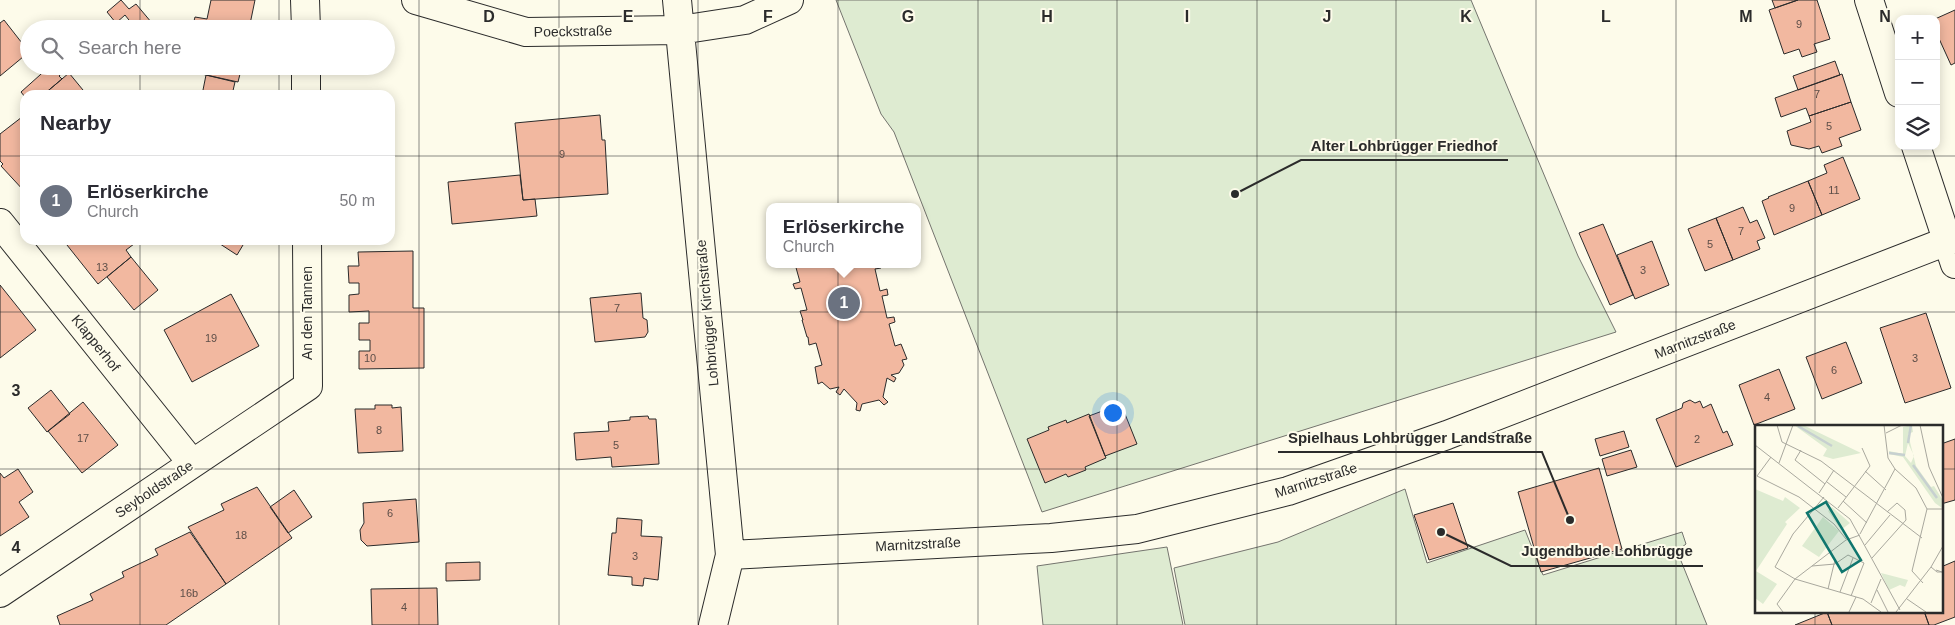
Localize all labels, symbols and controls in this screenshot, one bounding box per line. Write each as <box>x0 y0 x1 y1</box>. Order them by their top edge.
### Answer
text: D <box>483 8 495 25</box>
text: E <box>623 8 634 25</box>
text: F <box>763 8 773 25</box>
text: G <box>902 8 914 25</box>
text: H <box>1041 8 1053 25</box>
text: I <box>1185 8 1189 25</box>
text: J <box>1323 8 1331 25</box>
text: K <box>1460 8 1472 25</box>
text: L <box>1601 8 1611 25</box>
text: M <box>1739 8 1753 25</box>
text: N <box>1879 8 1891 25</box>
map controls <box>1895 15 1940 150</box>
button: + <box>1895 15 1940 60</box>
house number: 9 <box>1796 18 1802 30</box>
search box <box>20 20 395 75</box>
street label: Poeckstraße <box>534 22 613 40</box>
icon: search <box>38 34 66 62</box>
text: Search here <box>78 37 182 58</box>
button: − <box>1895 60 1940 105</box>
house number: 7 <box>1814 88 1820 100</box>
button: layers <box>1895 105 1940 150</box>
text: Nearby <box>40 111 111 134</box>
house number: 5 <box>1826 120 1832 132</box>
callout: Alter Lohbrügger Friedhof <box>1301 130 1508 160</box>
text: Alter Lohbrügger Friedhof <box>1311 137 1498 154</box>
house number: 9 <box>559 148 565 160</box>
text: Erlöserkirche <box>87 181 208 202</box>
house number: 11 <box>1828 184 1840 196</box>
text: 1 <box>52 192 60 209</box>
text: 50 m <box>339 192 375 209</box>
house number: 9 <box>1789 202 1795 214</box>
text: Church <box>87 203 139 220</box>
popup <box>766 203 921 268</box>
text: Erlöserkirche <box>783 216 904 237</box>
house number: 7 <box>1738 225 1744 237</box>
text: Church <box>783 238 834 255</box>
house number: 5 <box>1707 238 1713 250</box>
street label: Lohbrügger Kirchstraße <box>693 239 721 387</box>
house number: 13 <box>96 261 108 273</box>
house number: 3 <box>1640 264 1646 276</box>
street label: An den Tannen <box>299 266 315 360</box>
pin: 1 <box>828 284 860 322</box>
house number: 7 <box>614 302 620 314</box>
street label: Klapperhof <box>68 312 124 374</box>
street label: Marnitzstraße <box>1652 316 1738 362</box>
house number: 19 <box>205 332 217 344</box>
house number: 10 <box>364 352 376 364</box>
house number: 3 <box>1912 352 1918 364</box>
house number: 6 <box>1831 364 1837 376</box>
text: 3 <box>12 382 21 399</box>
house number: 4 <box>1764 391 1770 403</box>
your location <box>1100 400 1126 426</box>
callout: Spielhaus Lohbrügger Landstraße <box>1278 422 1542 452</box>
house number: 8 <box>376 424 382 436</box>
inset map <box>1755 425 1942 612</box>
text: Spielhaus Lohbrügger Landstraße <box>1288 429 1532 446</box>
house number: 17 <box>77 432 89 444</box>
house number: 2 <box>1694 433 1700 445</box>
house number: 5 <box>613 439 619 451</box>
street label: Seyboldstraße <box>112 457 196 521</box>
street label: Marnitzstraße <box>1273 459 1359 501</box>
house number: 6 <box>387 507 393 519</box>
house number: 18 <box>235 529 247 541</box>
street label: Marnitzstraße <box>875 534 961 554</box>
callout: Jugendbude Lohbrügge <box>1511 536 1703 566</box>
text: 4 <box>12 539 21 556</box>
text: Jugendbude Lohbrügge <box>1521 542 1693 559</box>
house number: 3 <box>632 550 638 562</box>
house number: 16b <box>180 587 198 599</box>
house number: 4 <box>401 601 407 613</box>

